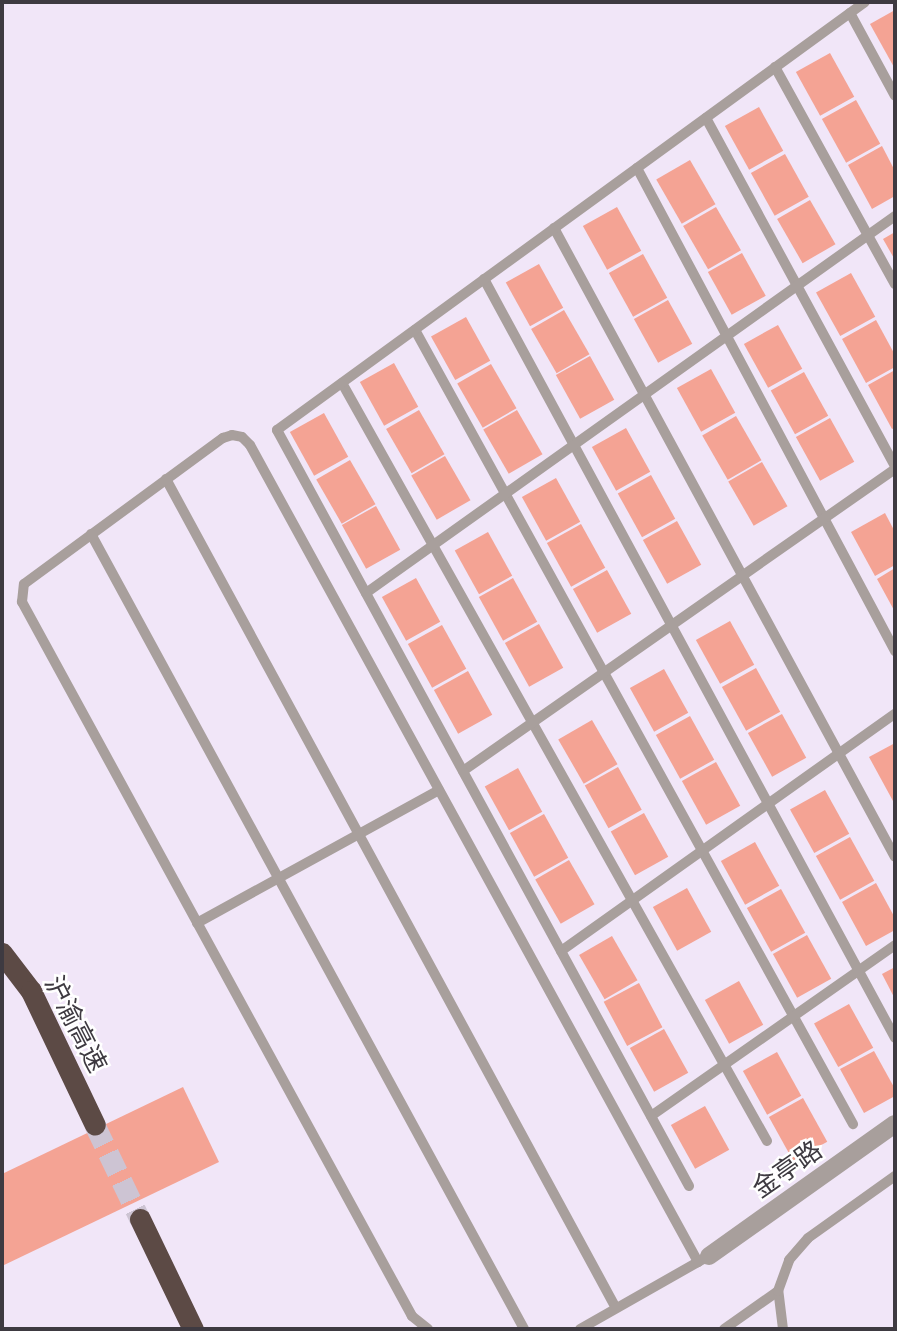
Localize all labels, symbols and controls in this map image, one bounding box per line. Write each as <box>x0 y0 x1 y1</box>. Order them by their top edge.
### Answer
street label: 沪渝高速 <box>38 971 114 1077</box>
street label: 金亭路 <box>746 1134 828 1204</box>

